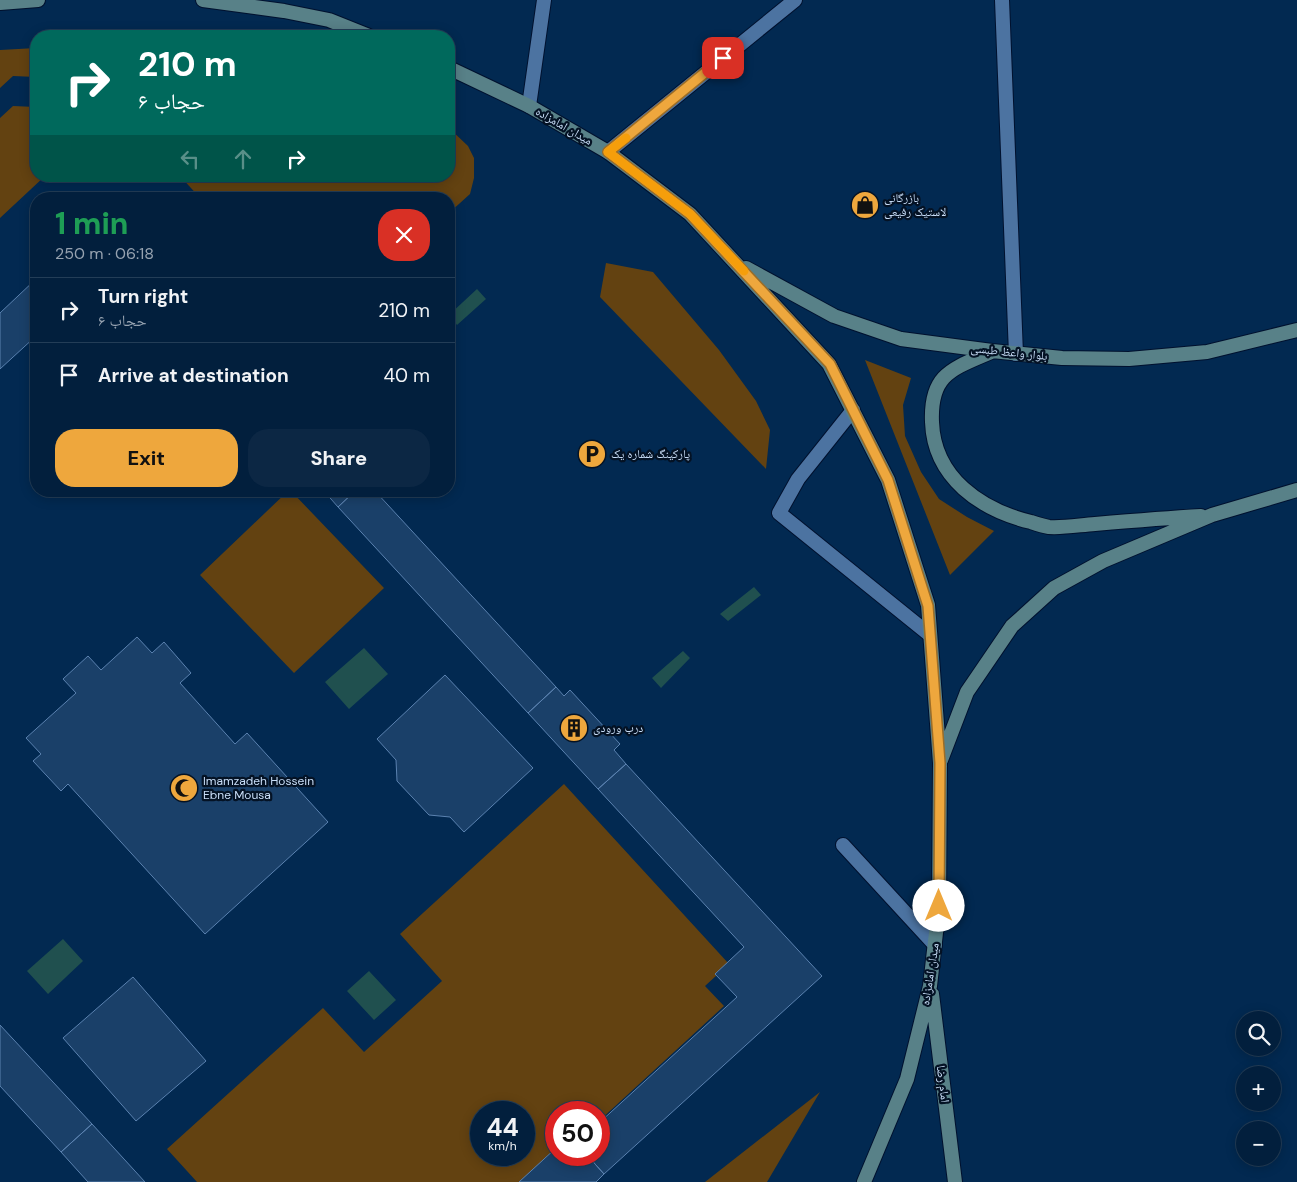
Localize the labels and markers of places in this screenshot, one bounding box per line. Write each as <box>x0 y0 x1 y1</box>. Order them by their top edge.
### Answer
pin <box>702 37 744 79</box>
shop icon: بازرگانی لاستیک رفیعی <box>850 190 880 220</box>
place label: بازرگانی لاستیک رفیعی <box>884 190 946 220</box>
parking icon: پارکینگ شماره یک <box>577 439 607 469</box>
place label: پارکینگ شماره یک <box>611 446 691 462</box>
building icon: درب ورودی <box>559 713 589 743</box>
place label: درب ورودی <box>593 720 643 736</box>
mosque icon: Imamzadeh Hossein Ebne Mousa <box>169 773 199 803</box>
place label: Imamzadeh Hossein Ebne Mousa <box>203 773 314 803</box>

